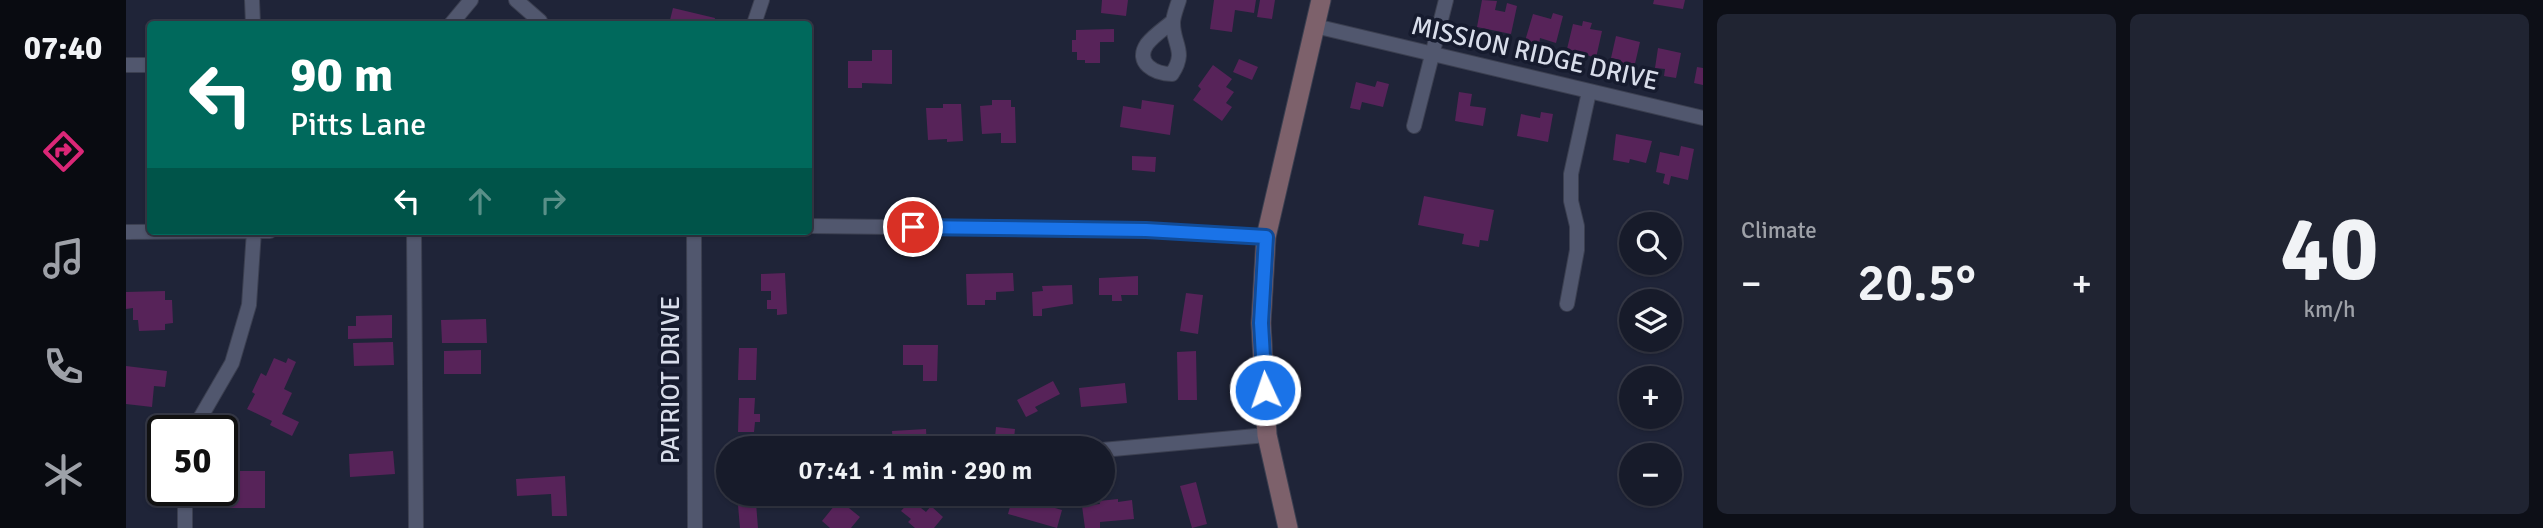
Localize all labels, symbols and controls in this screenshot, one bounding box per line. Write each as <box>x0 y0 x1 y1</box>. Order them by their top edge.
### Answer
street label: MISSION RIDGE DRIVE <box>1408 10 1661 98</box>
text: 07:40 <box>24 29 102 68</box>
text: 90 m <box>290 45 393 105</box>
icon: left <box>175 49 266 140</box>
text: Pitts Lane <box>290 105 426 144</box>
icon: directions <box>39 127 88 176</box>
icon: left <box>388 182 426 220</box>
icon: ahead <box>461 182 499 220</box>
icon: right <box>534 182 572 220</box>
text: 40 <box>2280 193 2379 306</box>
pin <box>883 197 943 257</box>
icon: arrive <box>894 208 932 246</box>
map controls <box>1619 212 1682 506</box>
button: search <box>1619 212 1682 275</box>
text: Climate <box>1741 216 1817 245</box>
icon: music <box>39 234 88 283</box>
text: 20.5° <box>1857 251 1976 315</box>
text: − <box>1741 260 1762 307</box>
text: + <box>2071 260 2092 307</box>
button: layers <box>1619 289 1682 352</box>
text: km/h <box>2303 295 2356 324</box>
street label: PATRIOT DRIVE <box>655 296 687 464</box>
icon: phone <box>39 342 88 391</box>
position arrow <box>1228 353 1302 427</box>
button: + <box>1619 366 1682 429</box>
speed limit sign: 50 <box>147 415 238 506</box>
button: − <box>1619 443 1682 506</box>
icon: climate <box>39 450 88 499</box>
text: 07:41 · 1 min · 290 m <box>799 455 1032 487</box>

